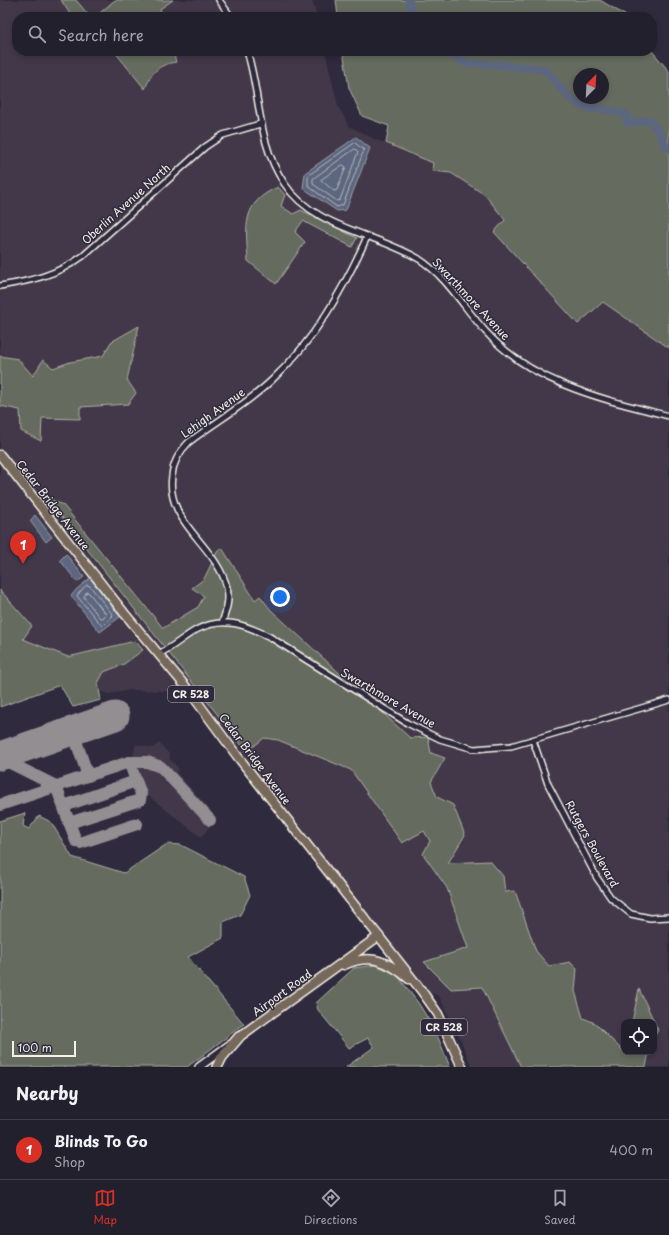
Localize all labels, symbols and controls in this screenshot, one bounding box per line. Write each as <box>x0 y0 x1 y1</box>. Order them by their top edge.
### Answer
search box <box>12 12 657 56</box>
icon: search <box>26 23 48 45</box>
text: Search here <box>58 23 144 46</box>
north arrow <box>573 68 609 104</box>
street label: Oberlin Avenue North <box>78 159 174 248</box>
street label: Swarthmore Avenue <box>429 254 514 344</box>
street label: Lehigh Avenue <box>177 384 248 442</box>
street label: Cedar Bridge Avenue <box>13 456 94 554</box>
pin: 1 <box>10 531 36 564</box>
your location <box>270 587 290 607</box>
street label: Swarthmore Avenue <box>338 663 439 732</box>
road number: CR 528 <box>168 686 214 702</box>
street label: Cedar Bridge Avenue <box>215 709 296 808</box>
street label: Rutgers Boulevard <box>562 797 623 890</box>
street label: Airport Road <box>248 965 315 1020</box>
road number: CR 528 <box>421 1019 467 1035</box>
map controls <box>621 1019 657 1055</box>
button: locate <box>621 1019 657 1055</box>
scale bar <box>12 1039 76 1058</box>
text: 100 m <box>18 1039 52 1056</box>
text: Nearby <box>16 1080 78 1106</box>
text: Blinds To Go <box>54 1129 148 1152</box>
text: 1 <box>26 1140 32 1159</box>
text: 400 m <box>610 1140 653 1159</box>
text: Shop <box>54 1152 85 1171</box>
tab: Map <box>93 1187 117 1228</box>
tab: Directions <box>304 1187 357 1228</box>
tab: Saved <box>544 1187 576 1228</box>

